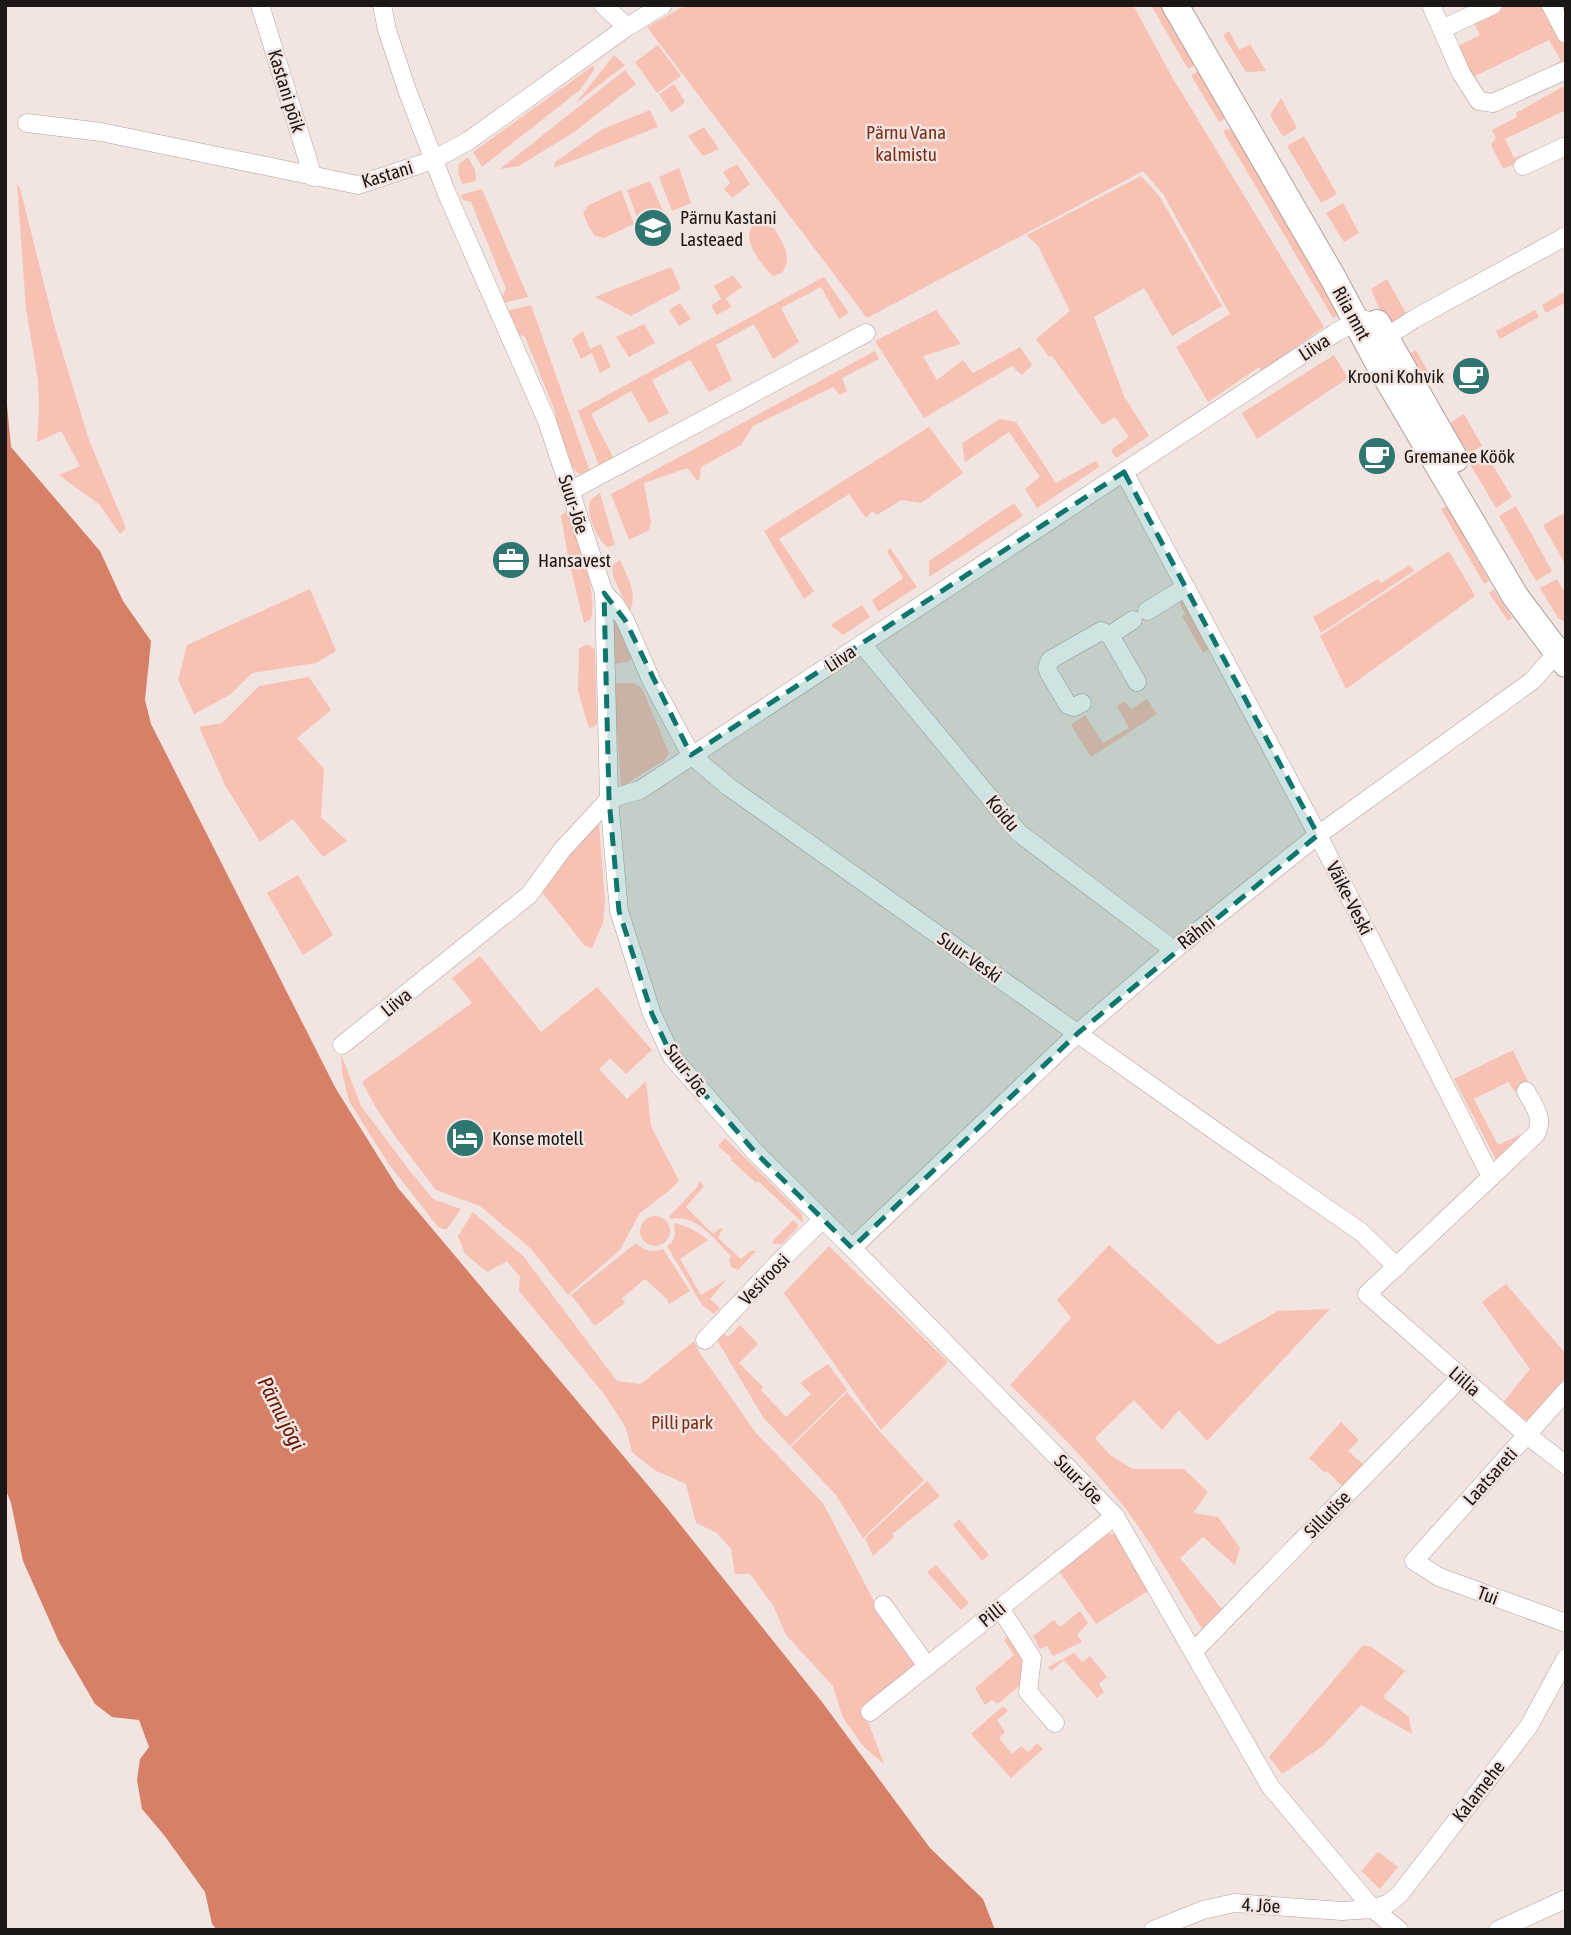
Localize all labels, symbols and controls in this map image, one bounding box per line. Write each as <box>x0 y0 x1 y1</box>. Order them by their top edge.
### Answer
street label: Kastani põik <box>264 47 310 136</box>
park label: Pärnu Vana kalmistu <box>866 121 946 165</box>
street label: Kastani <box>359 156 415 192</box>
place label: Pärnu Kastani Lasteaed <box>680 206 777 250</box>
school or university icon: Pärnu Kastani Lasteaed <box>632 207 674 249</box>
street label: Riia mnt <box>1328 282 1376 344</box>
street label: Liiva <box>1294 329 1334 365</box>
cafe icon: Krooni Kohvik <box>1450 355 1492 397</box>
place label: Krooni Kohvik <box>1347 365 1445 387</box>
cafe icon: Gremanee Köök <box>1356 435 1398 477</box>
place label: Gremanee Köök <box>1404 445 1516 467</box>
street label: Suur-Jõe <box>554 472 594 536</box>
office icon: Hansavest <box>490 539 532 581</box>
place label: Hansavest <box>538 549 611 571</box>
street label: Liiva <box>820 640 860 676</box>
street label: Koidu <box>982 790 1024 836</box>
street label: Väike-Veski <box>1322 858 1378 938</box>
street label: Rähni <box>1173 911 1219 953</box>
street label: Suur-Veski <box>934 927 1006 987</box>
street label: Liiva <box>376 983 416 1021</box>
street label: Suur-Jõe <box>660 1039 714 1101</box>
hotel icon: Konse motell <box>444 1117 486 1159</box>
place label: Konse motell <box>492 1127 584 1149</box>
street label: Vesiroosi <box>734 1249 794 1309</box>
street label: Liilia <box>1445 1361 1485 1401</box>
water label: Pärnu jõgi <box>253 1373 311 1454</box>
park label: Pilli park <box>651 1411 714 1433</box>
street label: Laatsareti <box>1458 1443 1522 1509</box>
street label: Suur-Jõe <box>1050 1450 1108 1508</box>
street label: Sillutise <box>1299 1486 1355 1542</box>
street label: Tui <box>1474 1581 1502 1609</box>
street label: Pilli <box>974 1597 1010 1631</box>
street label: Kalamehe <box>1447 1756 1509 1826</box>
street label: 4. Jõe <box>1241 1893 1281 1917</box>

